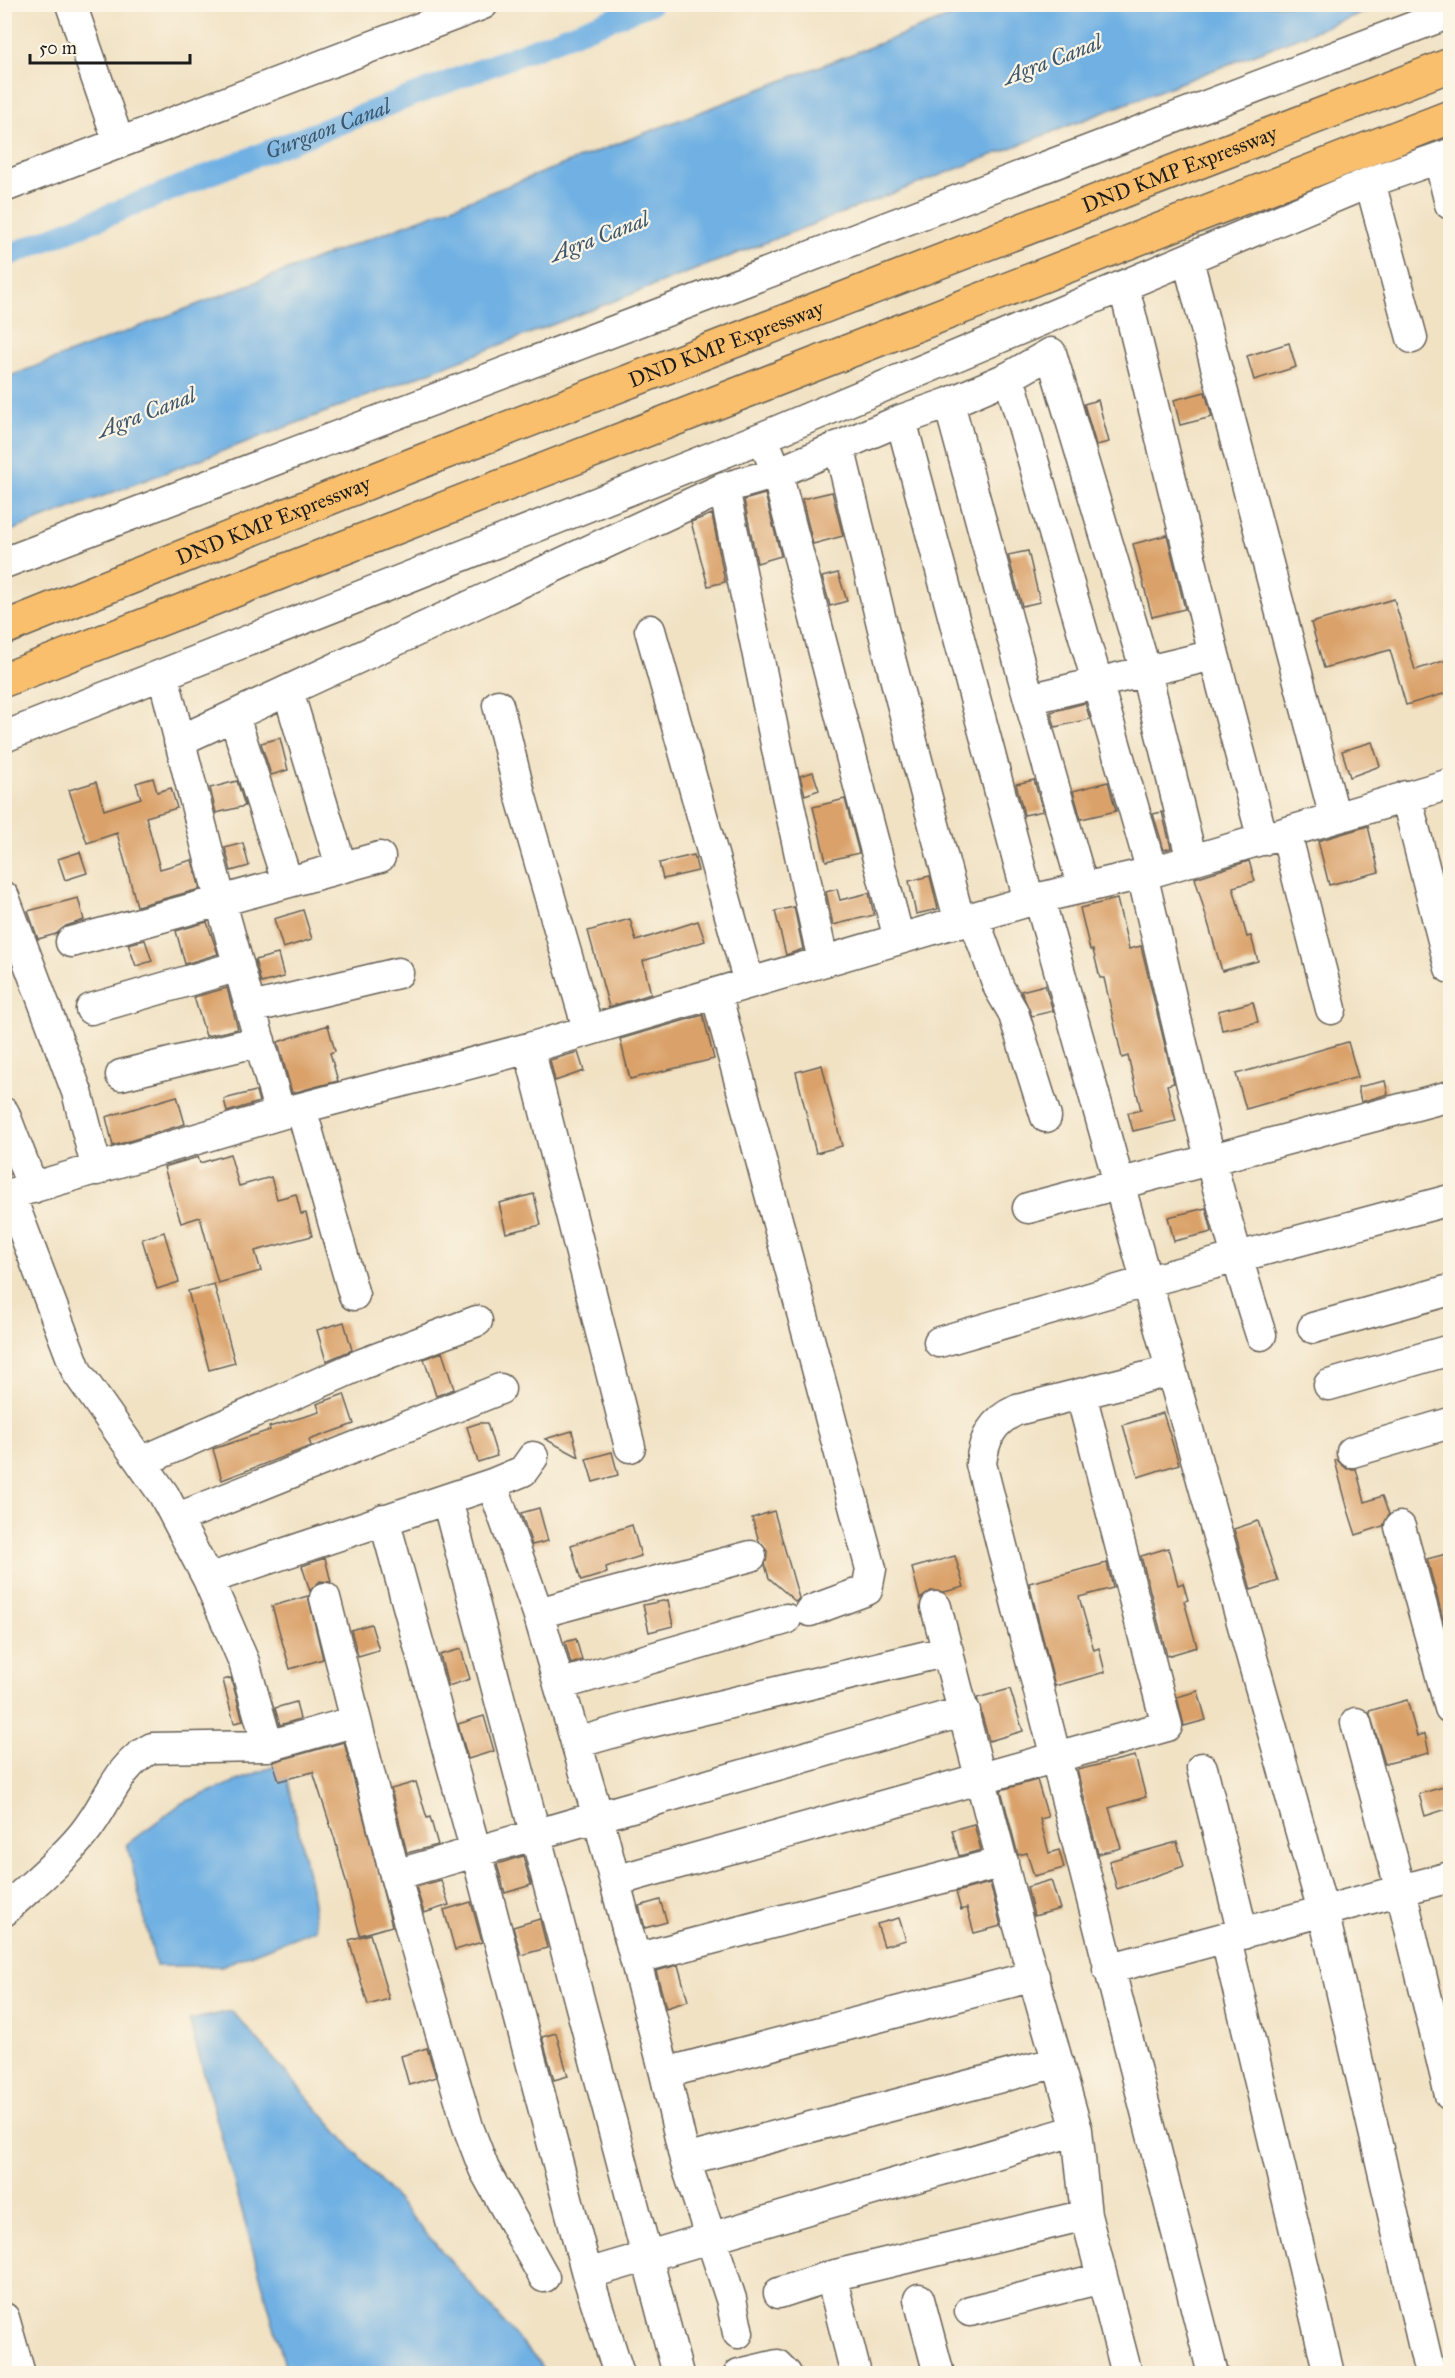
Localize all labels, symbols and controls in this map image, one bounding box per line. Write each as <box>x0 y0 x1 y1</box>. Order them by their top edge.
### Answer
scale bar <box>30 27 190 65</box>
water label: Agra Canal <box>997 28 1107 91</box>
text: 50 m <box>39 37 77 59</box>
water label: Gurgaon Canal <box>261 92 396 165</box>
street label: DND KMP Expressway <box>1078 119 1282 219</box>
water label: Agra Canal <box>544 205 654 268</box>
street label: DND KMP Expressway <box>625 294 829 393</box>
water label: Agra Canal <box>91 381 201 444</box>
street label: DND KMP Expressway <box>172 469 375 571</box>

